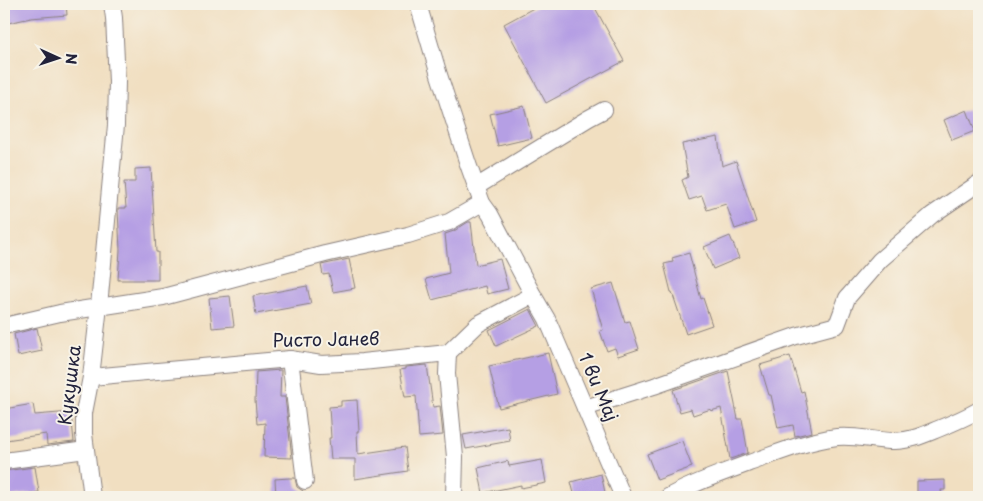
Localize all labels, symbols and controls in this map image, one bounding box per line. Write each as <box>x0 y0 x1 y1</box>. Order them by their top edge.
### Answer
north arrow <box>32 32 82 82</box>
text: N <box>61 53 82 65</box>
street label: Ристо Јанев <box>272 324 380 353</box>
street label: Кукушка <box>50 343 87 426</box>
street label: 1 ви Мај <box>573 348 626 425</box>

